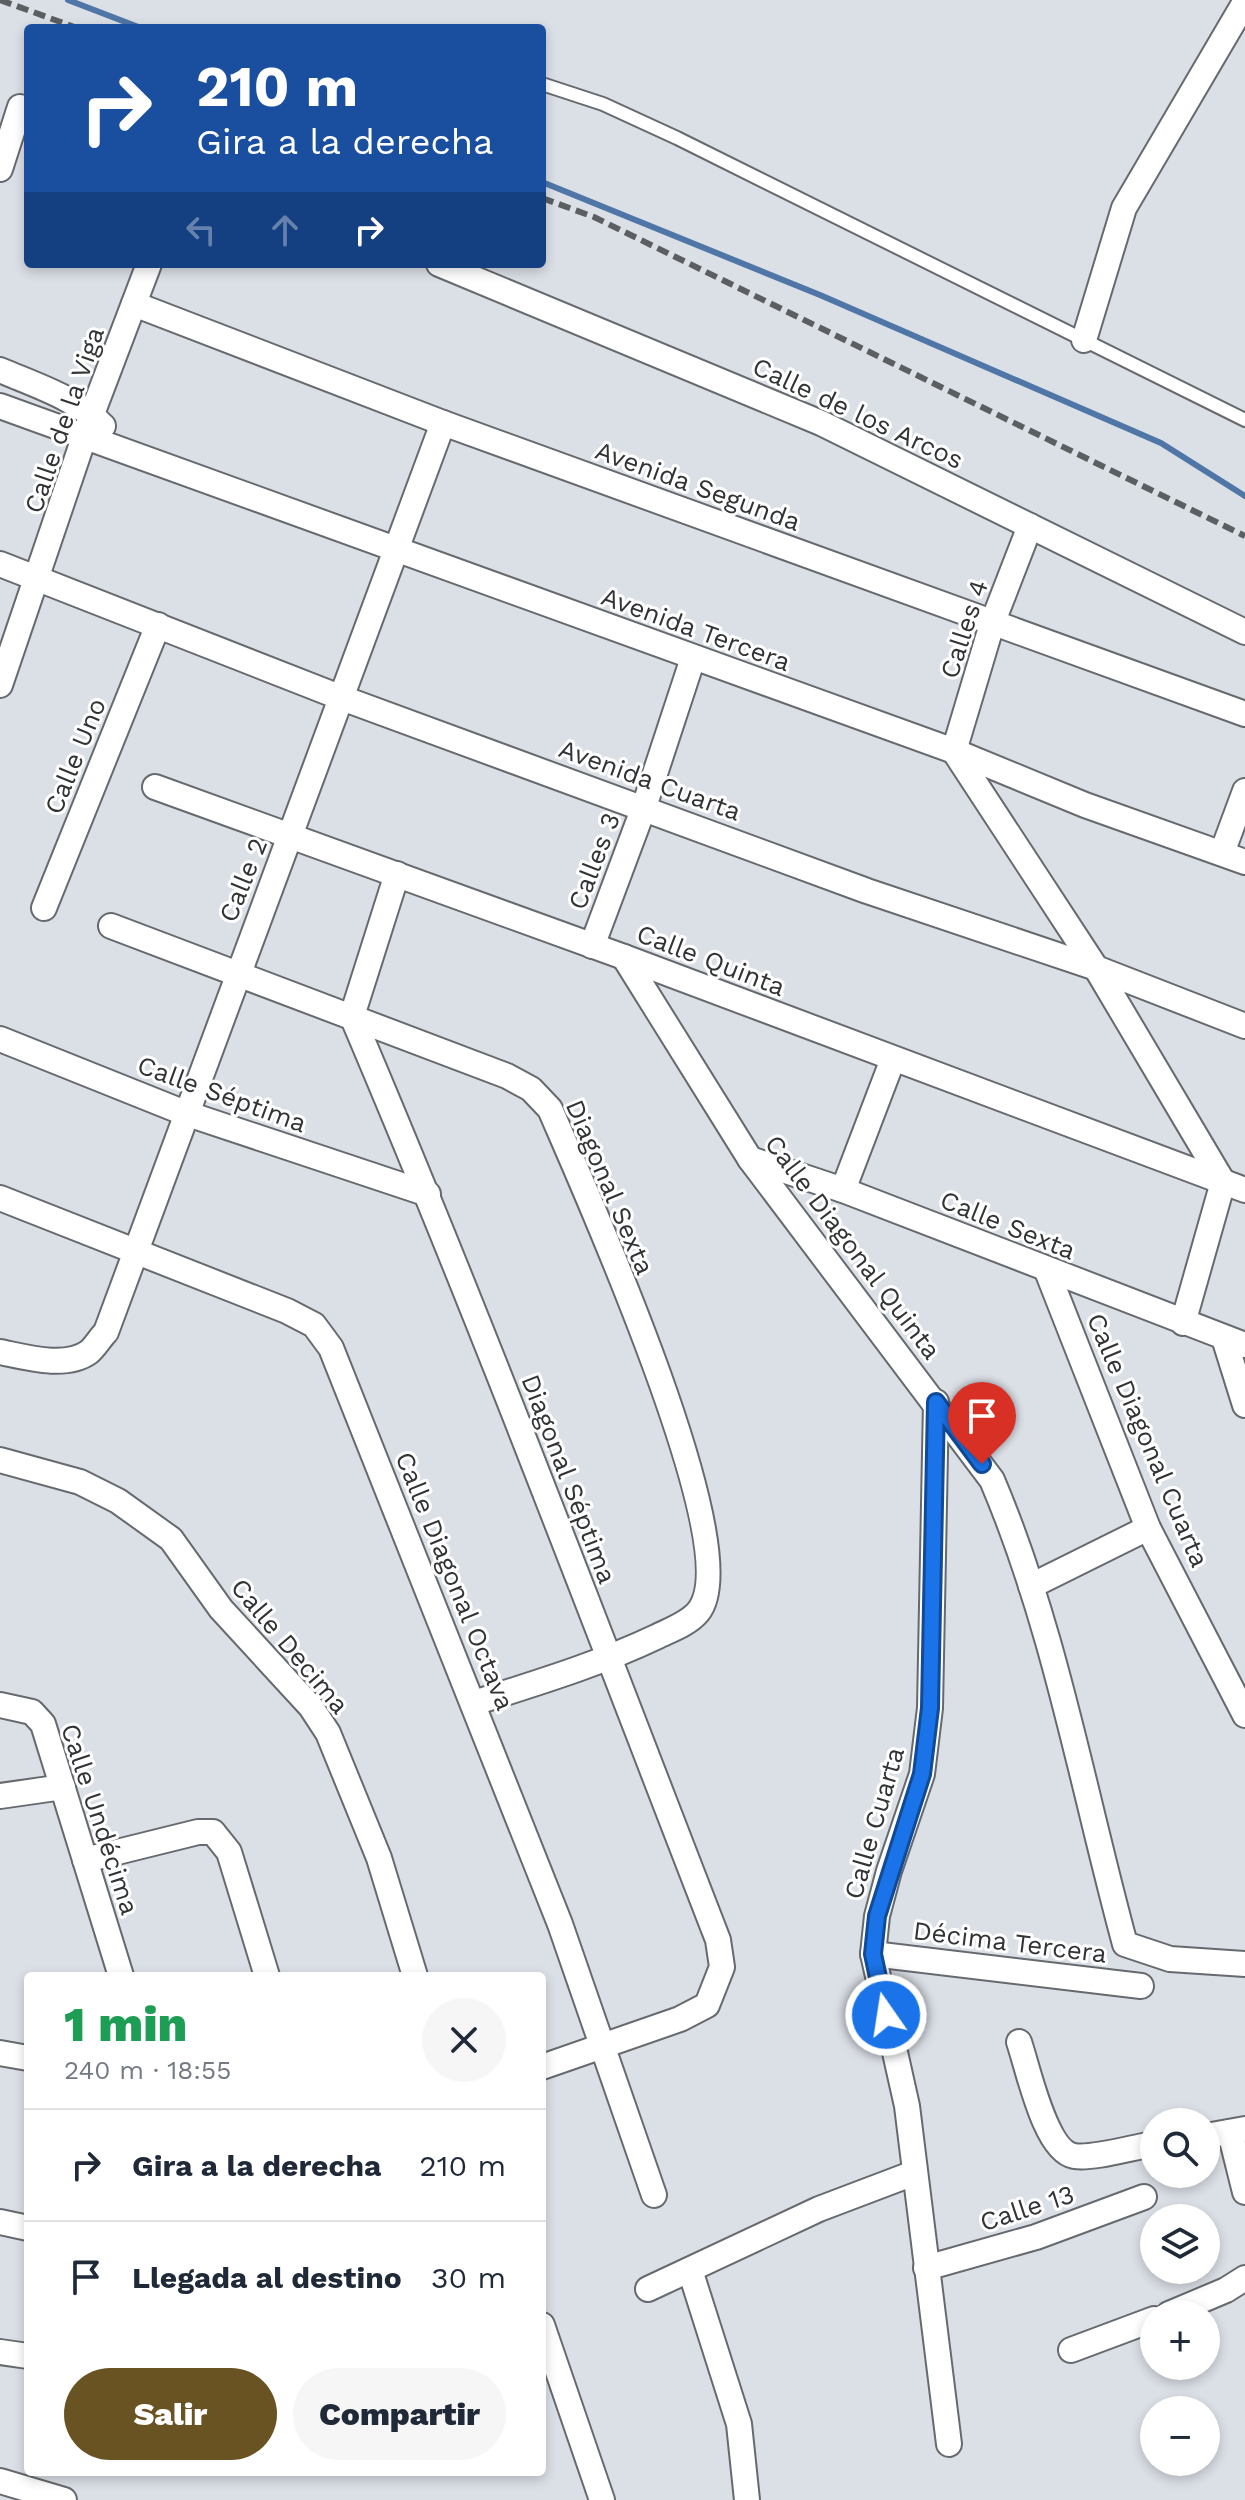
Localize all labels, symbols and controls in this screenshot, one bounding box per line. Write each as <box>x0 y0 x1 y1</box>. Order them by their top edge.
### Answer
text: 210 m <box>196 54 358 120</box>
icon: right <box>64 56 168 160</box>
text: Gira a la derecha <box>196 121 493 163</box>
icon: left <box>179 208 223 252</box>
icon: ahead <box>263 208 307 252</box>
icon: right <box>347 208 391 252</box>
street label: Calle de la Viga <box>18 323 110 517</box>
street label: Calle de los Arcos <box>748 351 968 475</box>
street label: Avenida Segunda <box>591 435 805 537</box>
street label: Calles 4 <box>934 576 994 682</box>
street label: Avenida Tercera <box>597 581 795 677</box>
street label: Calle Uno <box>38 694 112 818</box>
street label: Avenida Cuarta <box>555 733 745 827</box>
street label: Calles 3 <box>562 808 626 914</box>
street label: Calle 2 <box>213 834 273 926</box>
street label: Calle Quinta <box>633 918 790 1002</box>
street label: Calle Séptima <box>134 1050 311 1139</box>
street label: Diagonal Sexta <box>560 1095 660 1279</box>
street label: Calle Diagonal Quinta <box>759 1129 947 1365</box>
street label: Calle Sexta <box>936 1184 1080 1266</box>
street label: Calle Diagonal Cuarta <box>1081 1309 1215 1572</box>
street label: Diagonal Séptima <box>515 1370 623 1588</box>
pin <box>948 1382 1016 1464</box>
icon: arrive <box>960 1394 1004 1438</box>
street label: Calle Diagonal Octava <box>389 1448 521 1715</box>
street label: Calle Decima <box>225 1572 355 1720</box>
street label: Calle Undécima <box>55 1720 145 1919</box>
street label: Calle Cuarta <box>838 1743 910 1902</box>
street label: Décima Tercera <box>911 1915 1109 1969</box>
position arrow <box>844 1973 928 2057</box>
text: 1 min <box>64 1996 187 2053</box>
button: close <box>422 1998 506 2082</box>
text: 240 m · 18:55 <box>64 2055 231 2085</box>
map controls <box>1140 2108 1220 2476</box>
button: search <box>1140 2108 1220 2188</box>
icon: right <box>64 2143 108 2187</box>
text: Gira a la derecha <box>132 2148 381 2183</box>
text: 210 m <box>419 2148 506 2183</box>
street label: Calle 13 <box>976 2179 1078 2237</box>
button: layers <box>1140 2204 1220 2284</box>
icon: arrive <box>64 2255 108 2299</box>
text: Llegada al destino <box>132 2260 402 2295</box>
text: 30 m <box>431 2260 506 2295</box>
button: + <box>1140 2300 1220 2380</box>
button: Salir <box>64 2368 277 2460</box>
button: Compartir <box>293 2368 506 2460</box>
button: − <box>1140 2396 1220 2476</box>

